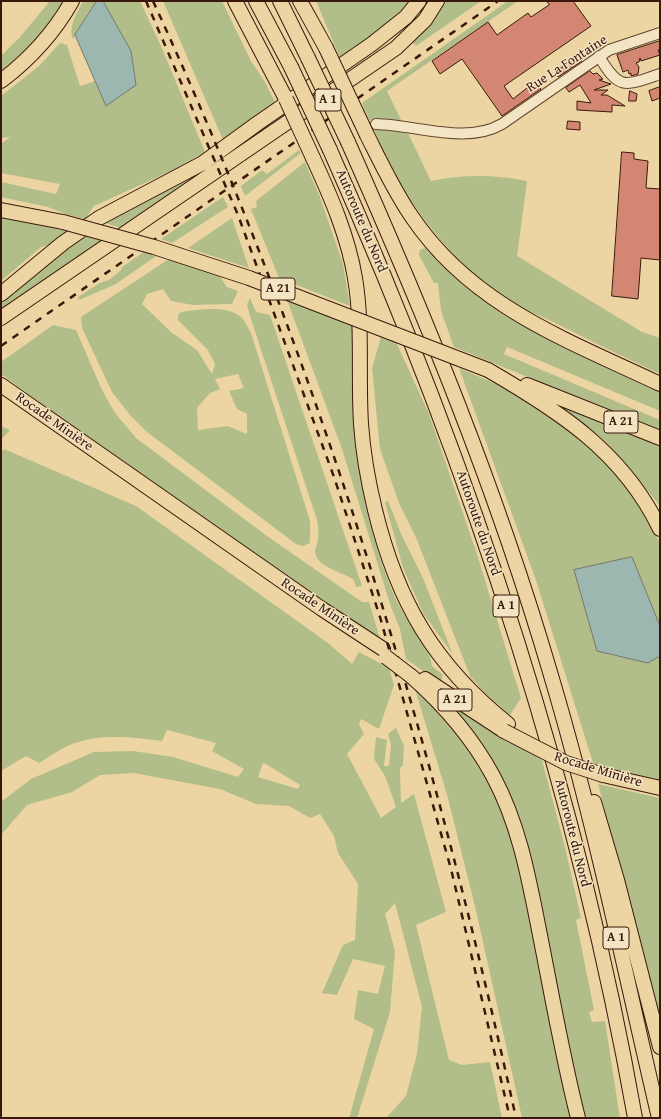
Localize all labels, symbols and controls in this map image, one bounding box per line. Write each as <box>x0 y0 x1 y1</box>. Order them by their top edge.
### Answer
street label: Rue La Fontaine <box>523 32 611 96</box>
road number: A 1 <box>315 89 341 111</box>
street label: Autoroute du Nord <box>332 167 390 275</box>
road number: A 21 <box>261 278 295 300</box>
street label: Rocade Minière <box>12 389 96 455</box>
road number: A 21 <box>604 411 638 433</box>
street label: Autoroute du Nord <box>452 468 504 578</box>
street label: Rocade Minière <box>278 575 362 639</box>
road number: A 1 <box>493 595 519 617</box>
road number: A 21 <box>438 689 472 711</box>
street label: Rocade Minière <box>552 749 644 791</box>
street label: Autoroute du Nord <box>550 777 594 889</box>
road number: A 1 <box>603 927 629 949</box>

